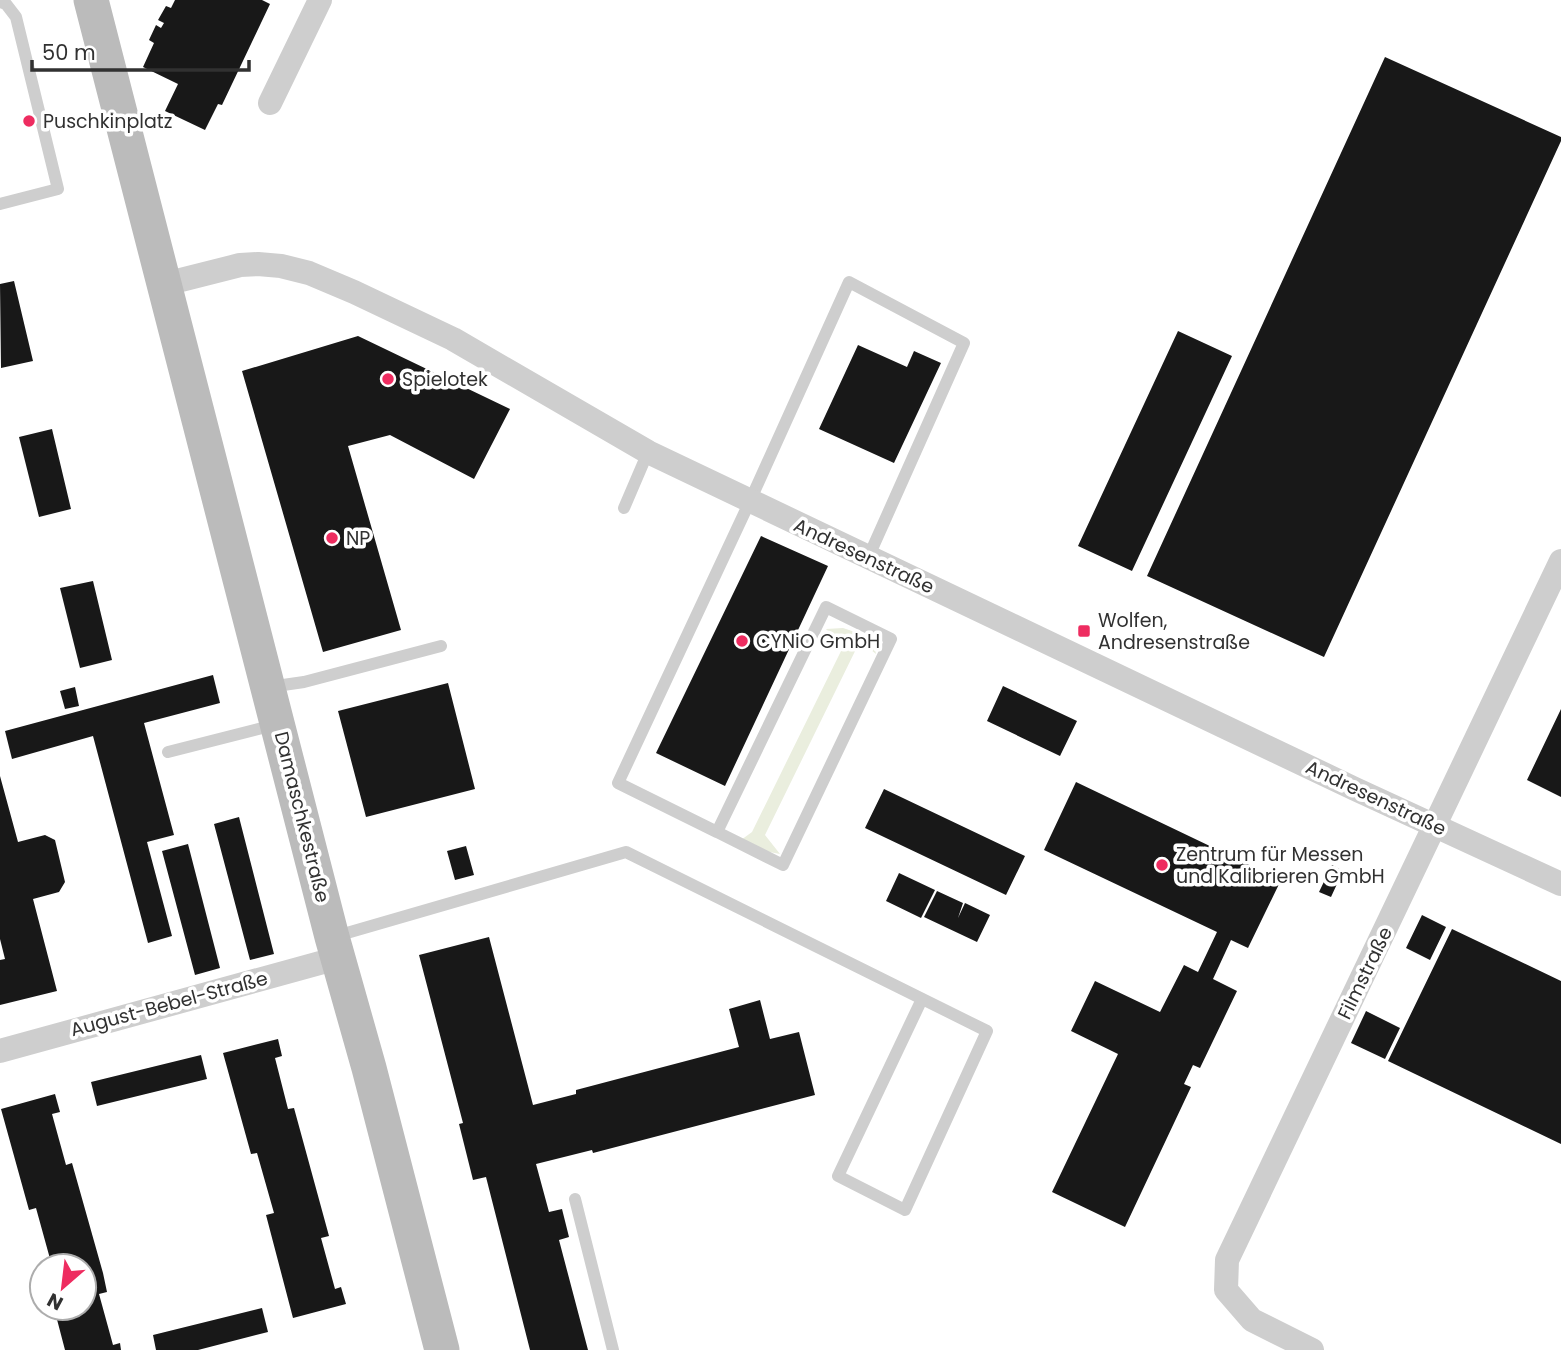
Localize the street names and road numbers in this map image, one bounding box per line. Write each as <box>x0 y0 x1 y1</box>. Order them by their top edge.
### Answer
street label: Andresenstraße <box>789 512 939 600</box>
street label: Damaschkestraße <box>268 729 336 905</box>
street label: Andresenstraße <box>1301 754 1451 842</box>
street label: Filmstraße <box>1331 922 1399 1024</box>
street label: August-Bebel-Straße <box>67 965 271 1043</box>

